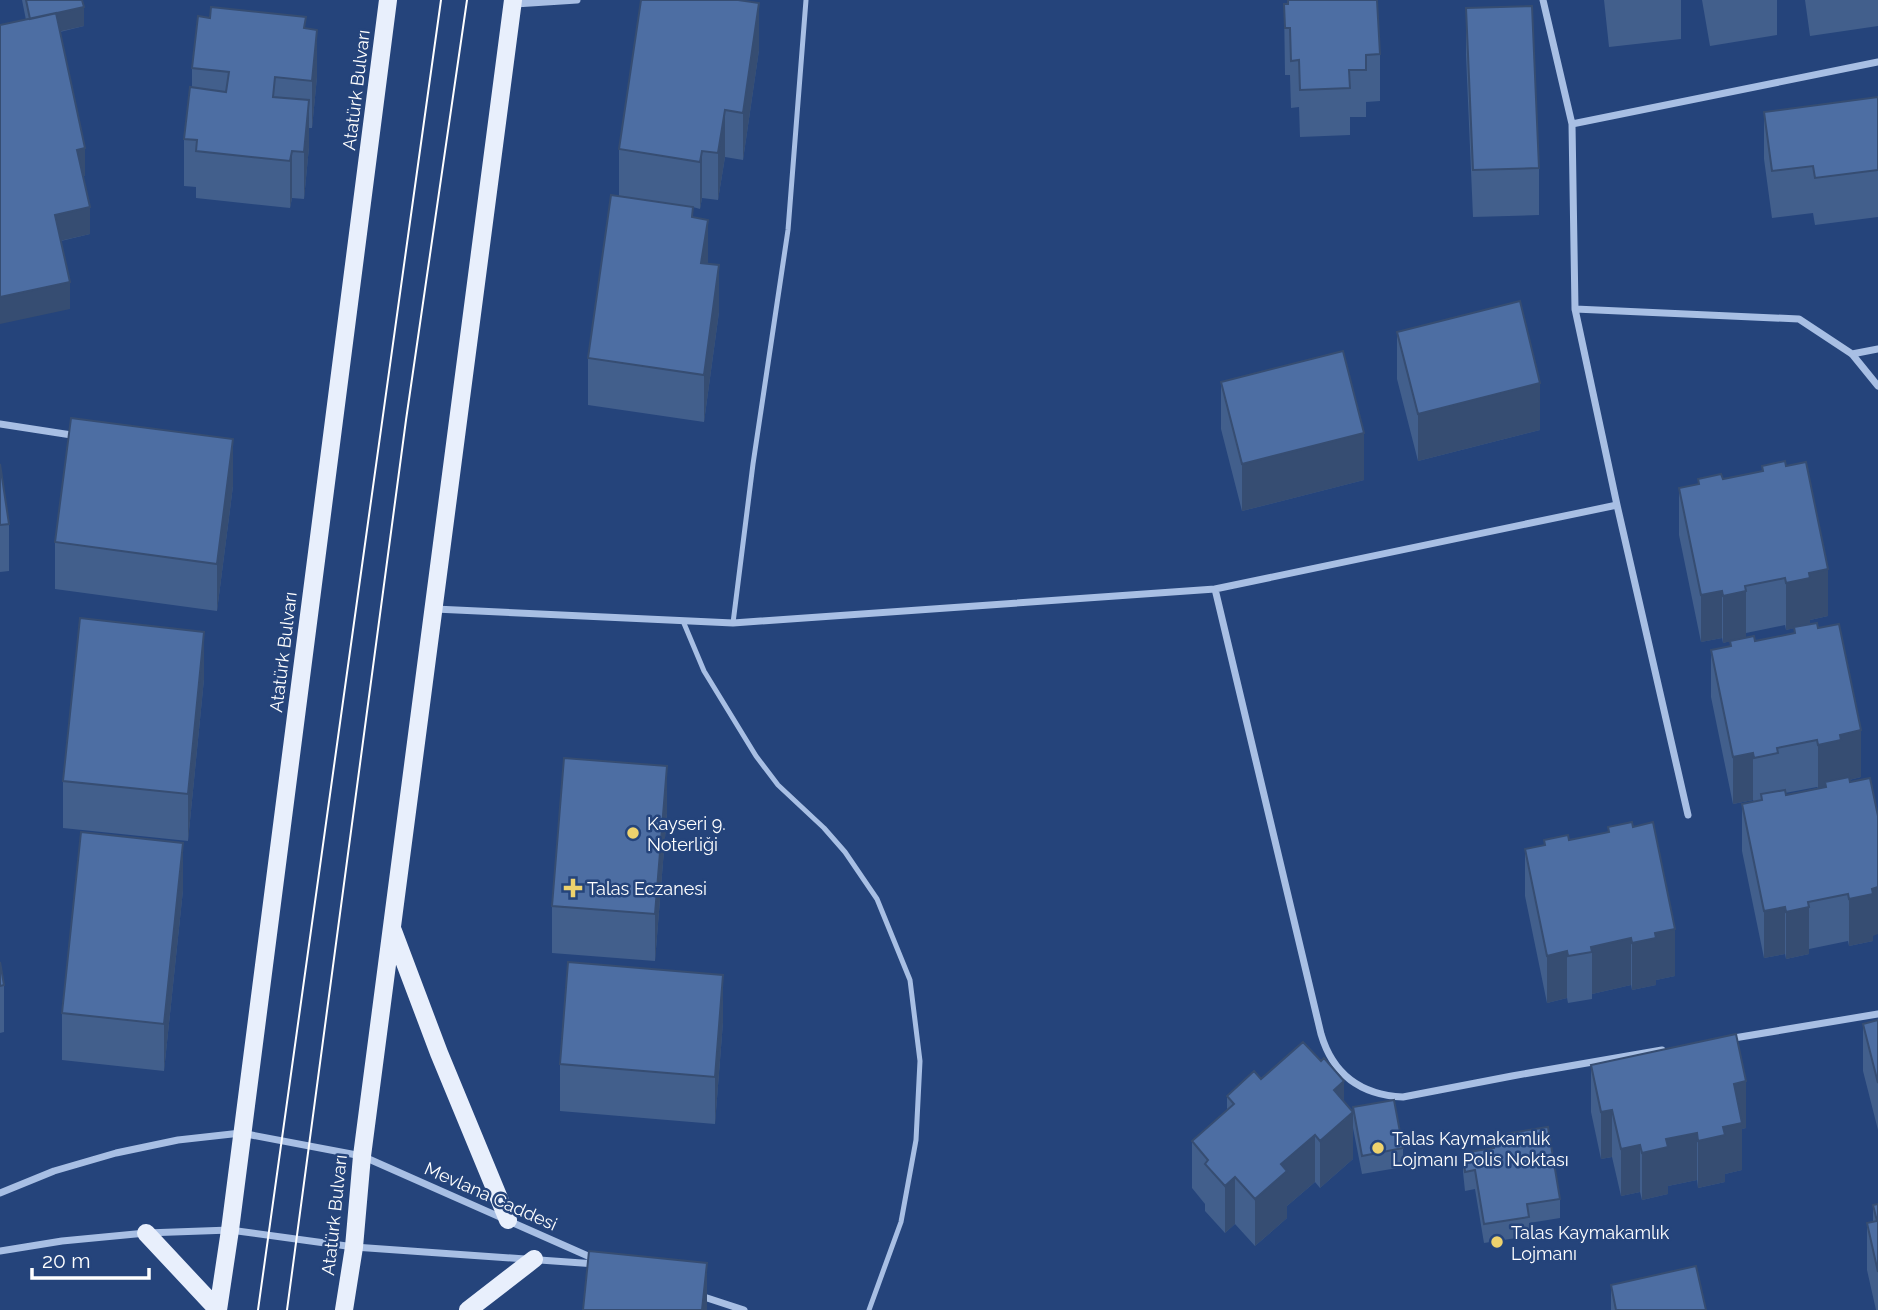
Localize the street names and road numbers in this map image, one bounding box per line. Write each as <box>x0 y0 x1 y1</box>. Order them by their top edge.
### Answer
street label: Atatürk Bulvarı <box>338 28 374 152</box>
street label: Atatürk Bulvarı <box>265 590 301 714</box>
street label: Atatürk Bulvarı <box>317 1154 351 1276</box>
street label: Mevlana Caddesi <box>421 1157 561 1235</box>

